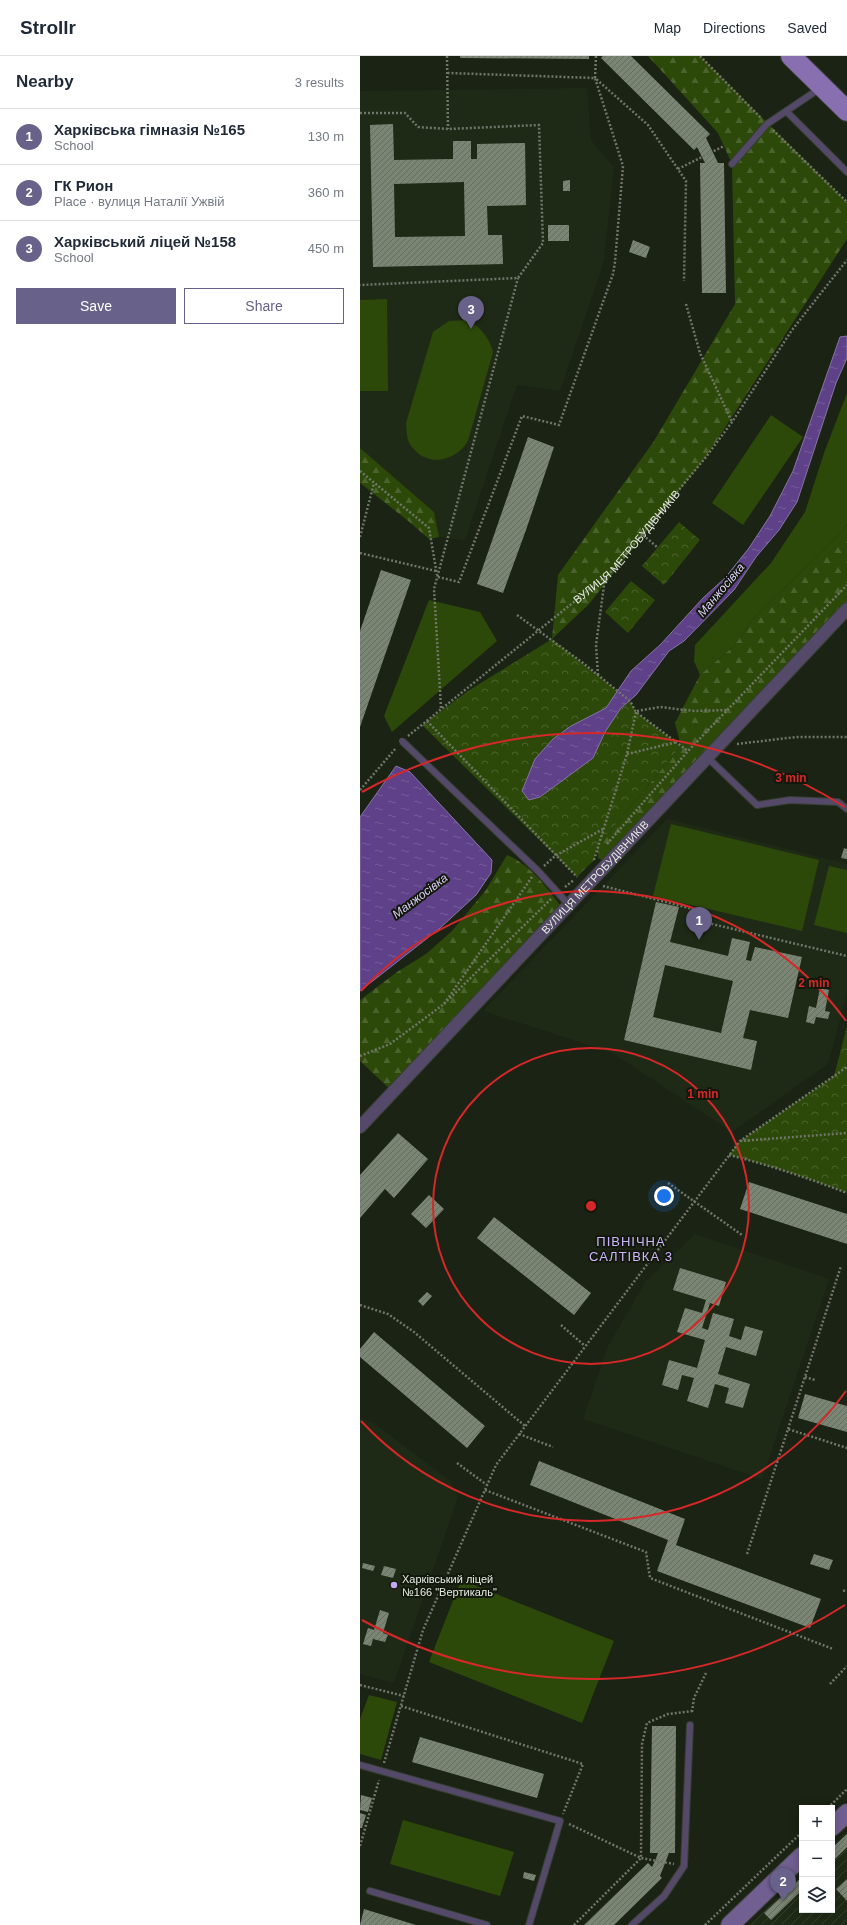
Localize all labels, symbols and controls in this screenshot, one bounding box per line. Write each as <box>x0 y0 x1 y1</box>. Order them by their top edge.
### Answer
text: Strollr <box>20 17 76 38</box>
text: Map <box>654 20 681 36</box>
text: Directions <box>703 20 765 36</box>
text: Saved <box>787 20 827 36</box>
text: Nearby <box>16 72 74 91</box>
text: 3 results <box>295 75 344 90</box>
text: Харківська гімназія №165 <box>54 121 245 138</box>
text: 1 <box>25 129 33 144</box>
text: 130 m <box>308 129 344 144</box>
text: School <box>54 138 94 153</box>
text: ГК Рион <box>54 177 113 194</box>
text: 2 <box>25 185 33 200</box>
text: 360 m <box>308 185 344 200</box>
text: Place · вулиця Наталії Ужвій <box>54 194 225 209</box>
text: Харківський ліцей №158 <box>54 233 236 250</box>
text: 3 <box>25 241 33 256</box>
text: 450 m <box>308 241 344 256</box>
text: School <box>54 250 94 265</box>
button: Save <box>16 288 176 324</box>
button: Share <box>184 288 344 324</box>
pin: 3 <box>458 296 484 329</box>
street label: ВУЛИЦЯ МЕТРОБУДІВНИКІВ <box>571 488 682 606</box>
water label: Манжосівка <box>695 560 748 620</box>
text: 3 min <box>775 771 807 785</box>
street label: ВУЛИЦЯ МЕТРОБУДІВНИКІВ <box>539 818 651 936</box>
water label: Манжосівка <box>390 870 451 921</box>
pin: 1 <box>686 907 712 940</box>
text: 2 min <box>798 976 830 990</box>
text: 1 min <box>687 1087 719 1101</box>
your location <box>654 1186 674 1206</box>
centre of rings <box>584 1199 598 1213</box>
district label: ПІВНІЧНА САЛТІВКА 3 <box>589 1234 673 1264</box>
place label: Харківський ліцей №166 "Вертикаль" <box>402 1573 497 1598</box>
marker: Харківський ліцей №166 "Вертикаль" <box>389 1580 399 1590</box>
map controls <box>799 1805 835 1913</box>
button: + <box>799 1805 835 1841</box>
button: − <box>799 1841 835 1877</box>
pin: 2 <box>770 1868 796 1901</box>
button: layers <box>799 1877 835 1913</box>

